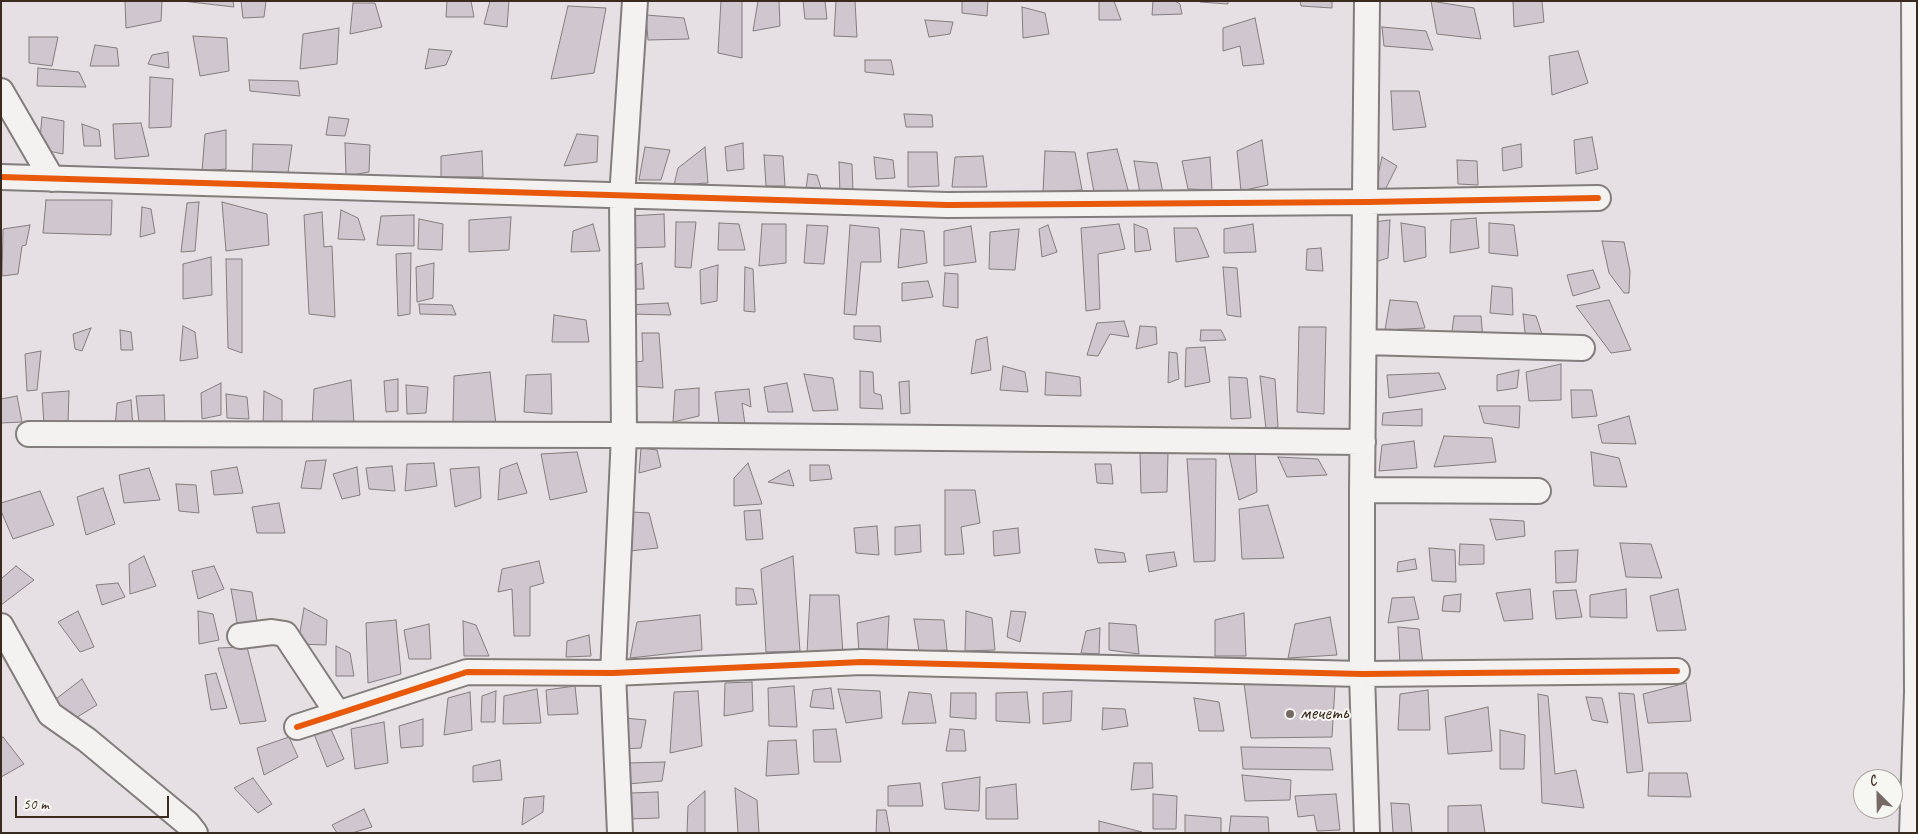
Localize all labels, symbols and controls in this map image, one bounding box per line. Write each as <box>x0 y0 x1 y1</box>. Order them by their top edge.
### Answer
place label: мечеть <box>1300 702 1348 726</box>
marker: мечеть <box>1284 708 1296 720</box>
north arrow <box>1853 769 1903 819</box>
text: С <box>1866 771 1879 790</box>
scale bar <box>18 786 171 818</box>
text: 50 m <box>23 795 49 814</box>

